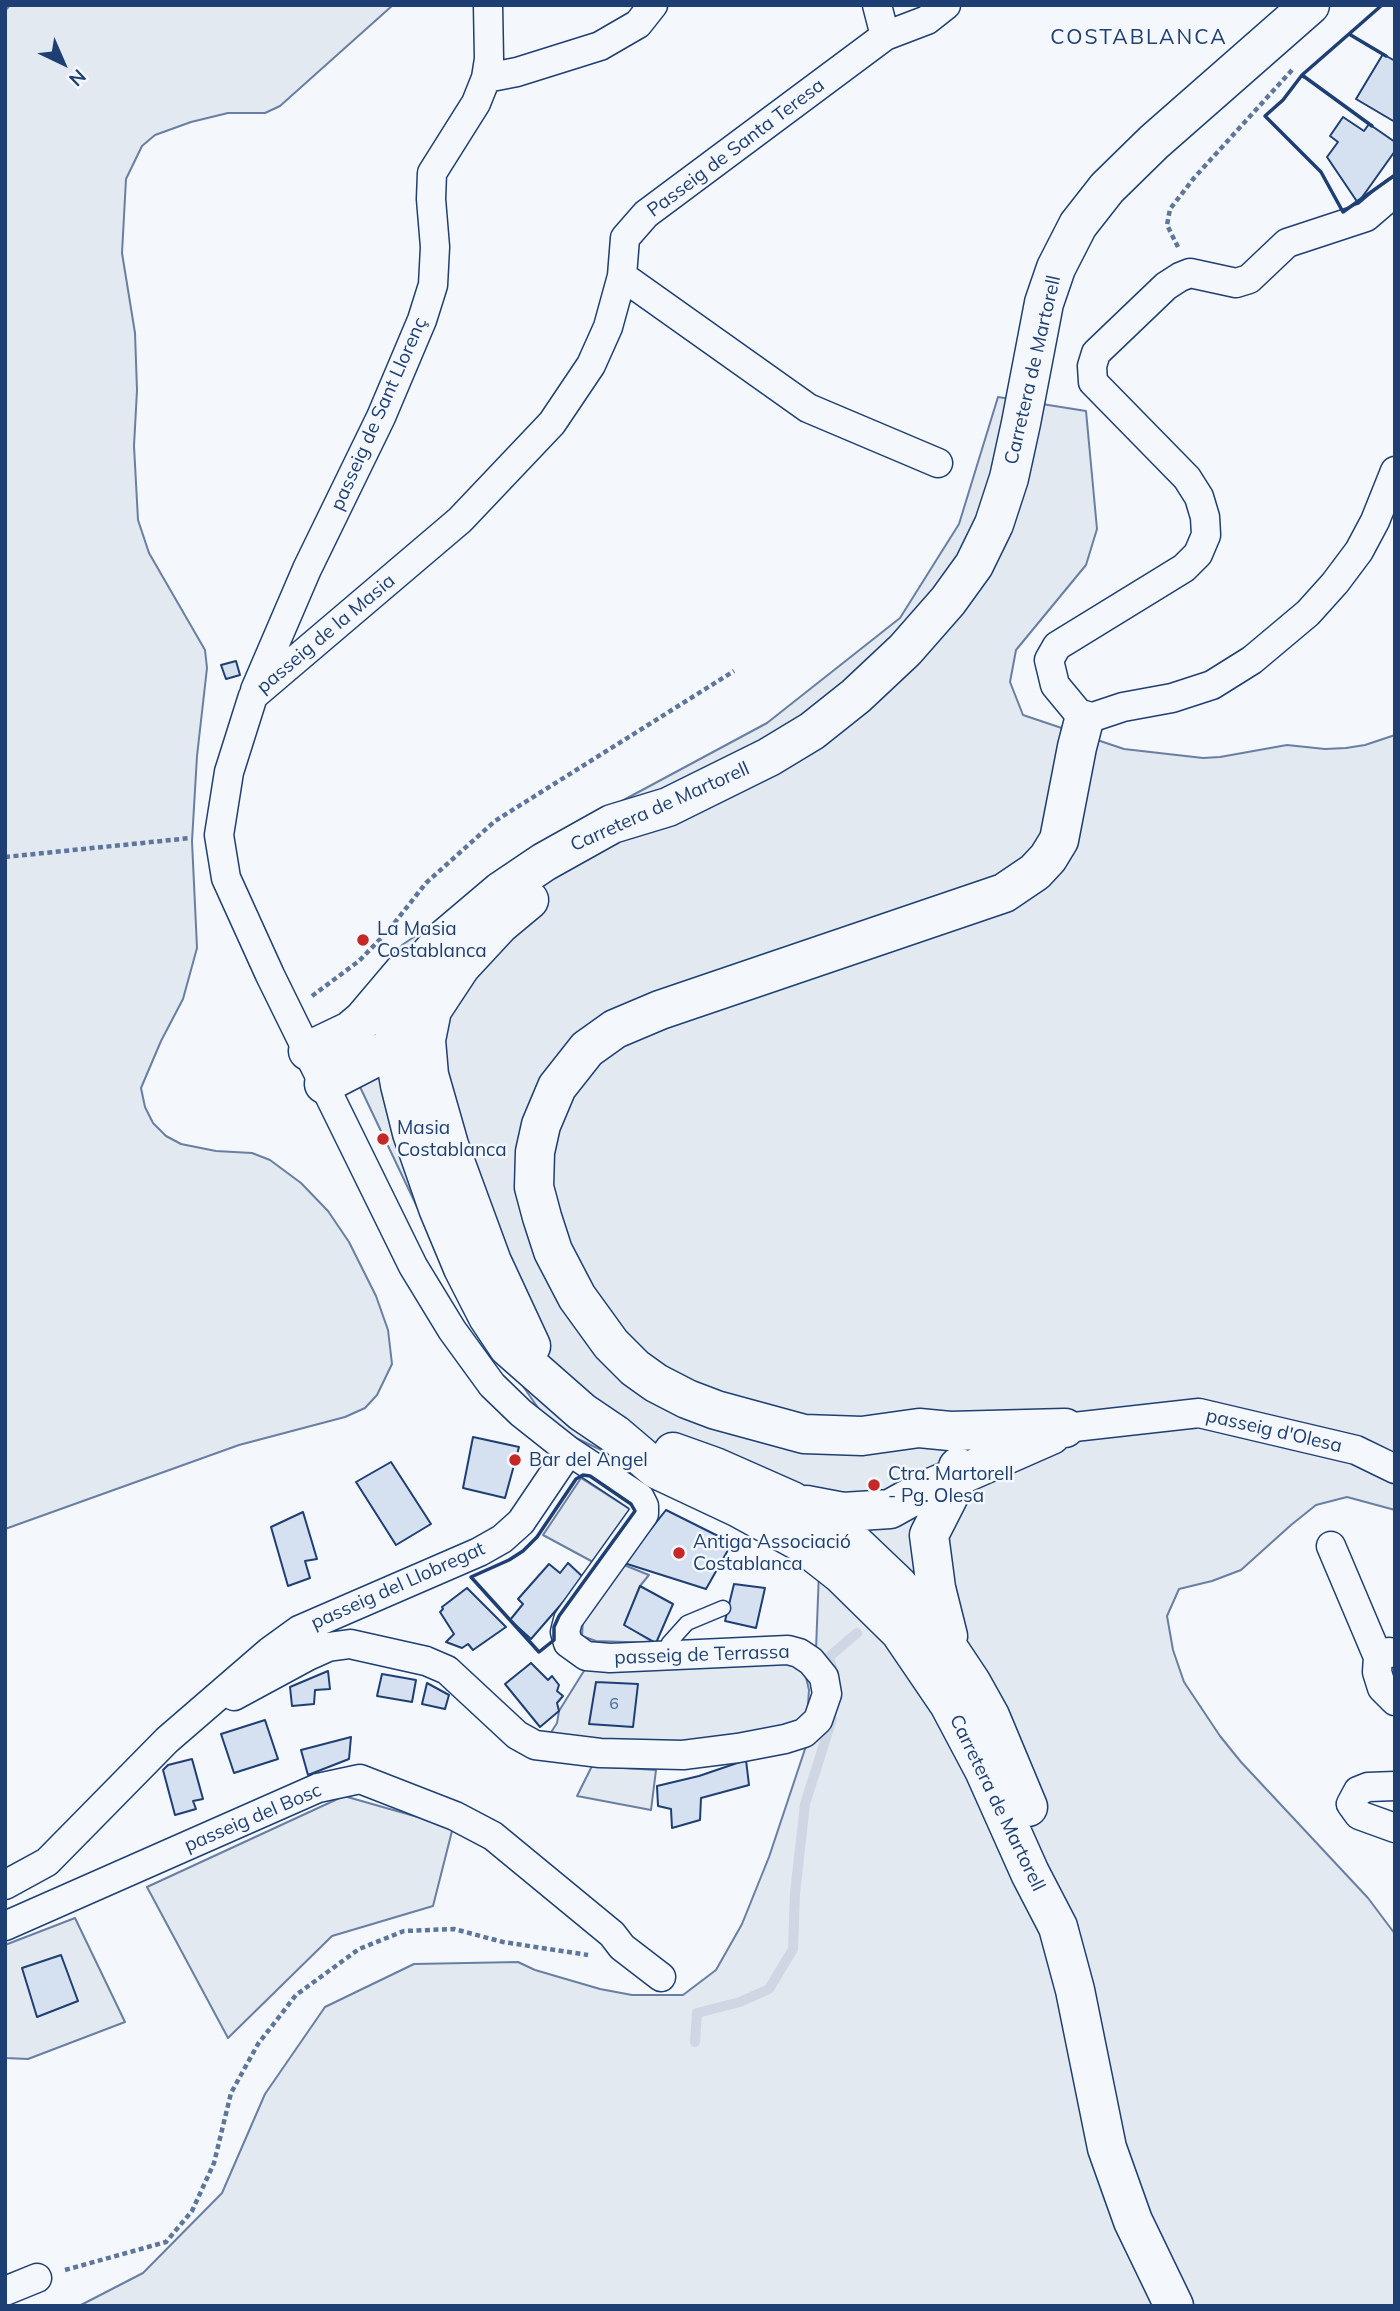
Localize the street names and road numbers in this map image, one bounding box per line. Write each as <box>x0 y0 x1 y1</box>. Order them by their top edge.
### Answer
street label: Passeig de Santa Teresa <box>643 74 829 222</box>
street label: Carretera de Martorell <box>1000 273 1066 467</box>
street label: passeig de Sant Llorenç <box>326 314 432 514</box>
street label: passeig de la Masia <box>252 569 400 699</box>
street label: Carretera de Martorell <box>567 757 753 857</box>
street label: passeig d'Olesa <box>1204 1404 1344 1458</box>
street label: passeig del Llobregat <box>308 1537 488 1635</box>
street label: passeig de Terrassa <box>614 1641 790 1669</box>
street label: Carretera de Martorell <box>944 1711 1050 1895</box>
street label: passeig del Bosc <box>181 1779 325 1857</box>

